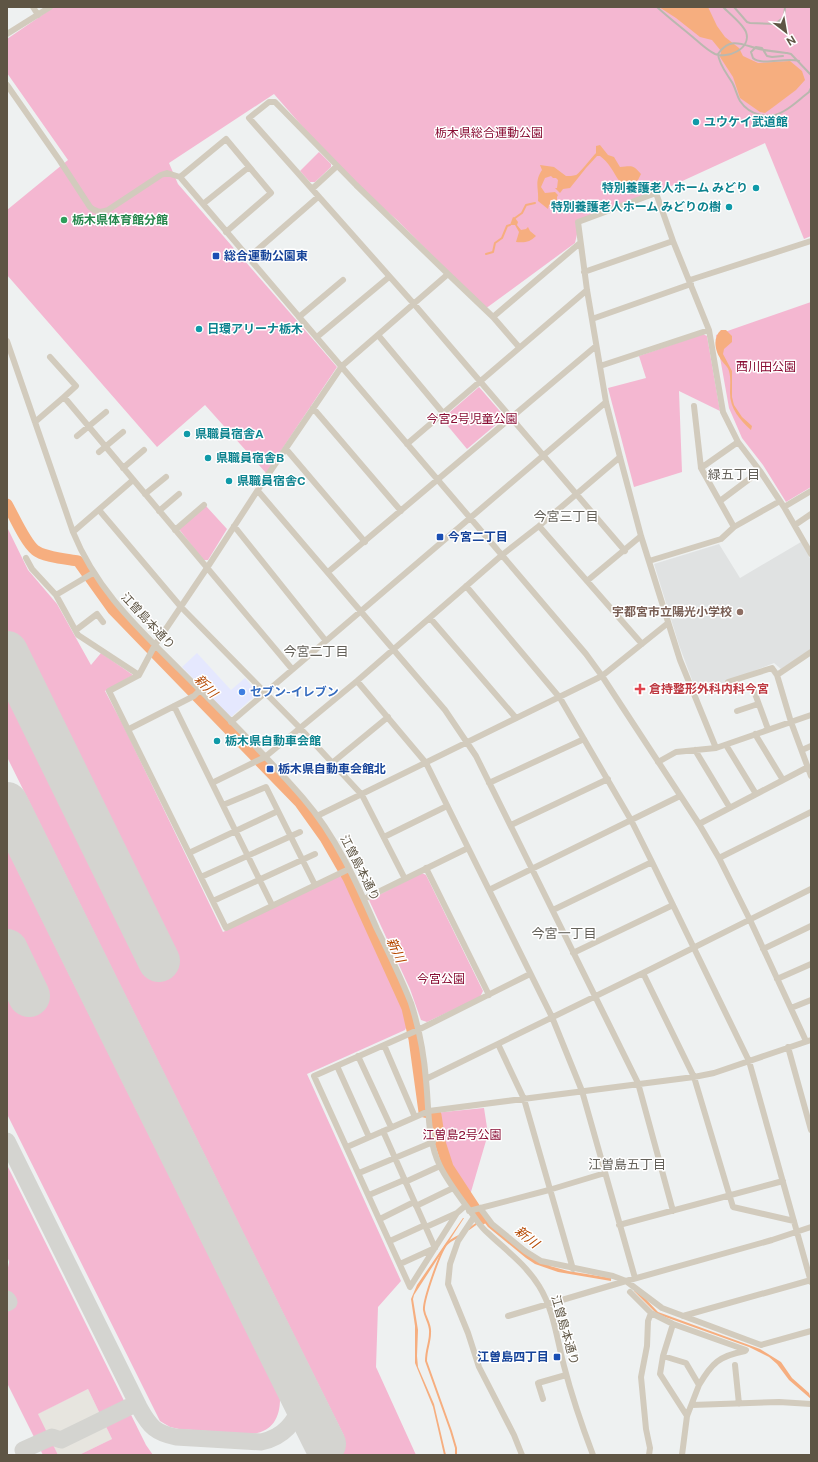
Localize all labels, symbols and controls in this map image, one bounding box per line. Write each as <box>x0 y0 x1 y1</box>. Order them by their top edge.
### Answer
north arrow <box>766 12 806 52</box>
text: N <box>784 33 798 48</box>
place label: ユウケイ武道館 <box>704 115 788 129</box>
marker: ユウケイ武道館 <box>691 117 701 127</box>
park label: 栃木県総合運動公園 <box>435 126 543 140</box>
place label: 特別養護老人ホーム みどり <box>602 181 748 195</box>
marker: 特別養護老人ホーム みどり <box>751 183 761 193</box>
place label: 特別養護老人ホーム みどりの樹 <box>551 200 721 214</box>
marker: 特別養護老人ホーム みどりの樹 <box>724 202 734 212</box>
place label: 栃木県体育館分館 <box>72 213 168 227</box>
marker: 栃木県体育館分館 <box>59 215 69 225</box>
place label: 総合運動公園東 <box>224 249 308 263</box>
marker: 総合運動公園東 <box>211 251 221 261</box>
place label: 日環アリーナ栃木 <box>207 322 303 336</box>
marker: 日環アリーナ栃木 <box>194 324 204 334</box>
park label: 西川田公園 <box>736 360 796 374</box>
park label: 今宮2号児童公園 <box>426 412 518 426</box>
place label: 県職員宿舎A <box>195 427 264 441</box>
marker: 県職員宿舎A <box>182 429 192 439</box>
place label: 県職員宿舎B <box>216 451 284 465</box>
marker: 県職員宿舎B <box>203 453 213 463</box>
district label: 緑五丁目 <box>708 467 760 482</box>
place label: 県職員宿舎C <box>237 474 306 488</box>
marker: 県職員宿舎C <box>224 476 234 486</box>
district label: 今宮三丁目 <box>533 509 599 524</box>
place label: 今宮二丁目 <box>448 530 508 544</box>
marker: 今宮二丁目 <box>435 532 445 542</box>
street label: 江曽島本通り <box>118 590 178 652</box>
place label: 宇都宮市立陽光小学校 <box>612 605 732 619</box>
marker: 宇都宮市立陽光小学校 <box>735 607 745 617</box>
district label: 今宮二丁目 <box>283 644 349 659</box>
water label: 新川 <box>192 671 222 702</box>
place label: 倉持整形外科内科今宮 <box>649 682 769 696</box>
marker: 倉持整形外科内科今宮 <box>634 683 646 695</box>
place label: セブン-イレブン <box>250 685 339 699</box>
marker: セブン-イレブン <box>237 687 247 697</box>
place label: 栃木県自動車会館 <box>225 734 321 748</box>
marker: 栃木県自動車会館 <box>212 736 222 746</box>
place label: 栃木県自動車会館北 <box>278 762 386 776</box>
marker: 栃木県自動車会館北 <box>265 764 275 774</box>
street label: 江曽島本通り <box>337 833 383 903</box>
district label: 今宮一丁目 <box>531 926 597 941</box>
water label: 新川 <box>384 935 409 967</box>
park label: 今宮公園 <box>417 972 465 986</box>
park label: 江曽島2号公園 <box>422 1128 502 1142</box>
district label: 江曽島五丁目 <box>588 1157 666 1172</box>
water label: 新川 <box>512 1223 543 1252</box>
street label: 江曽島本通り <box>548 1293 582 1367</box>
place label: 江曽島四丁目 <box>477 1350 549 1364</box>
marker: 江曽島四丁目 <box>552 1352 562 1362</box>

